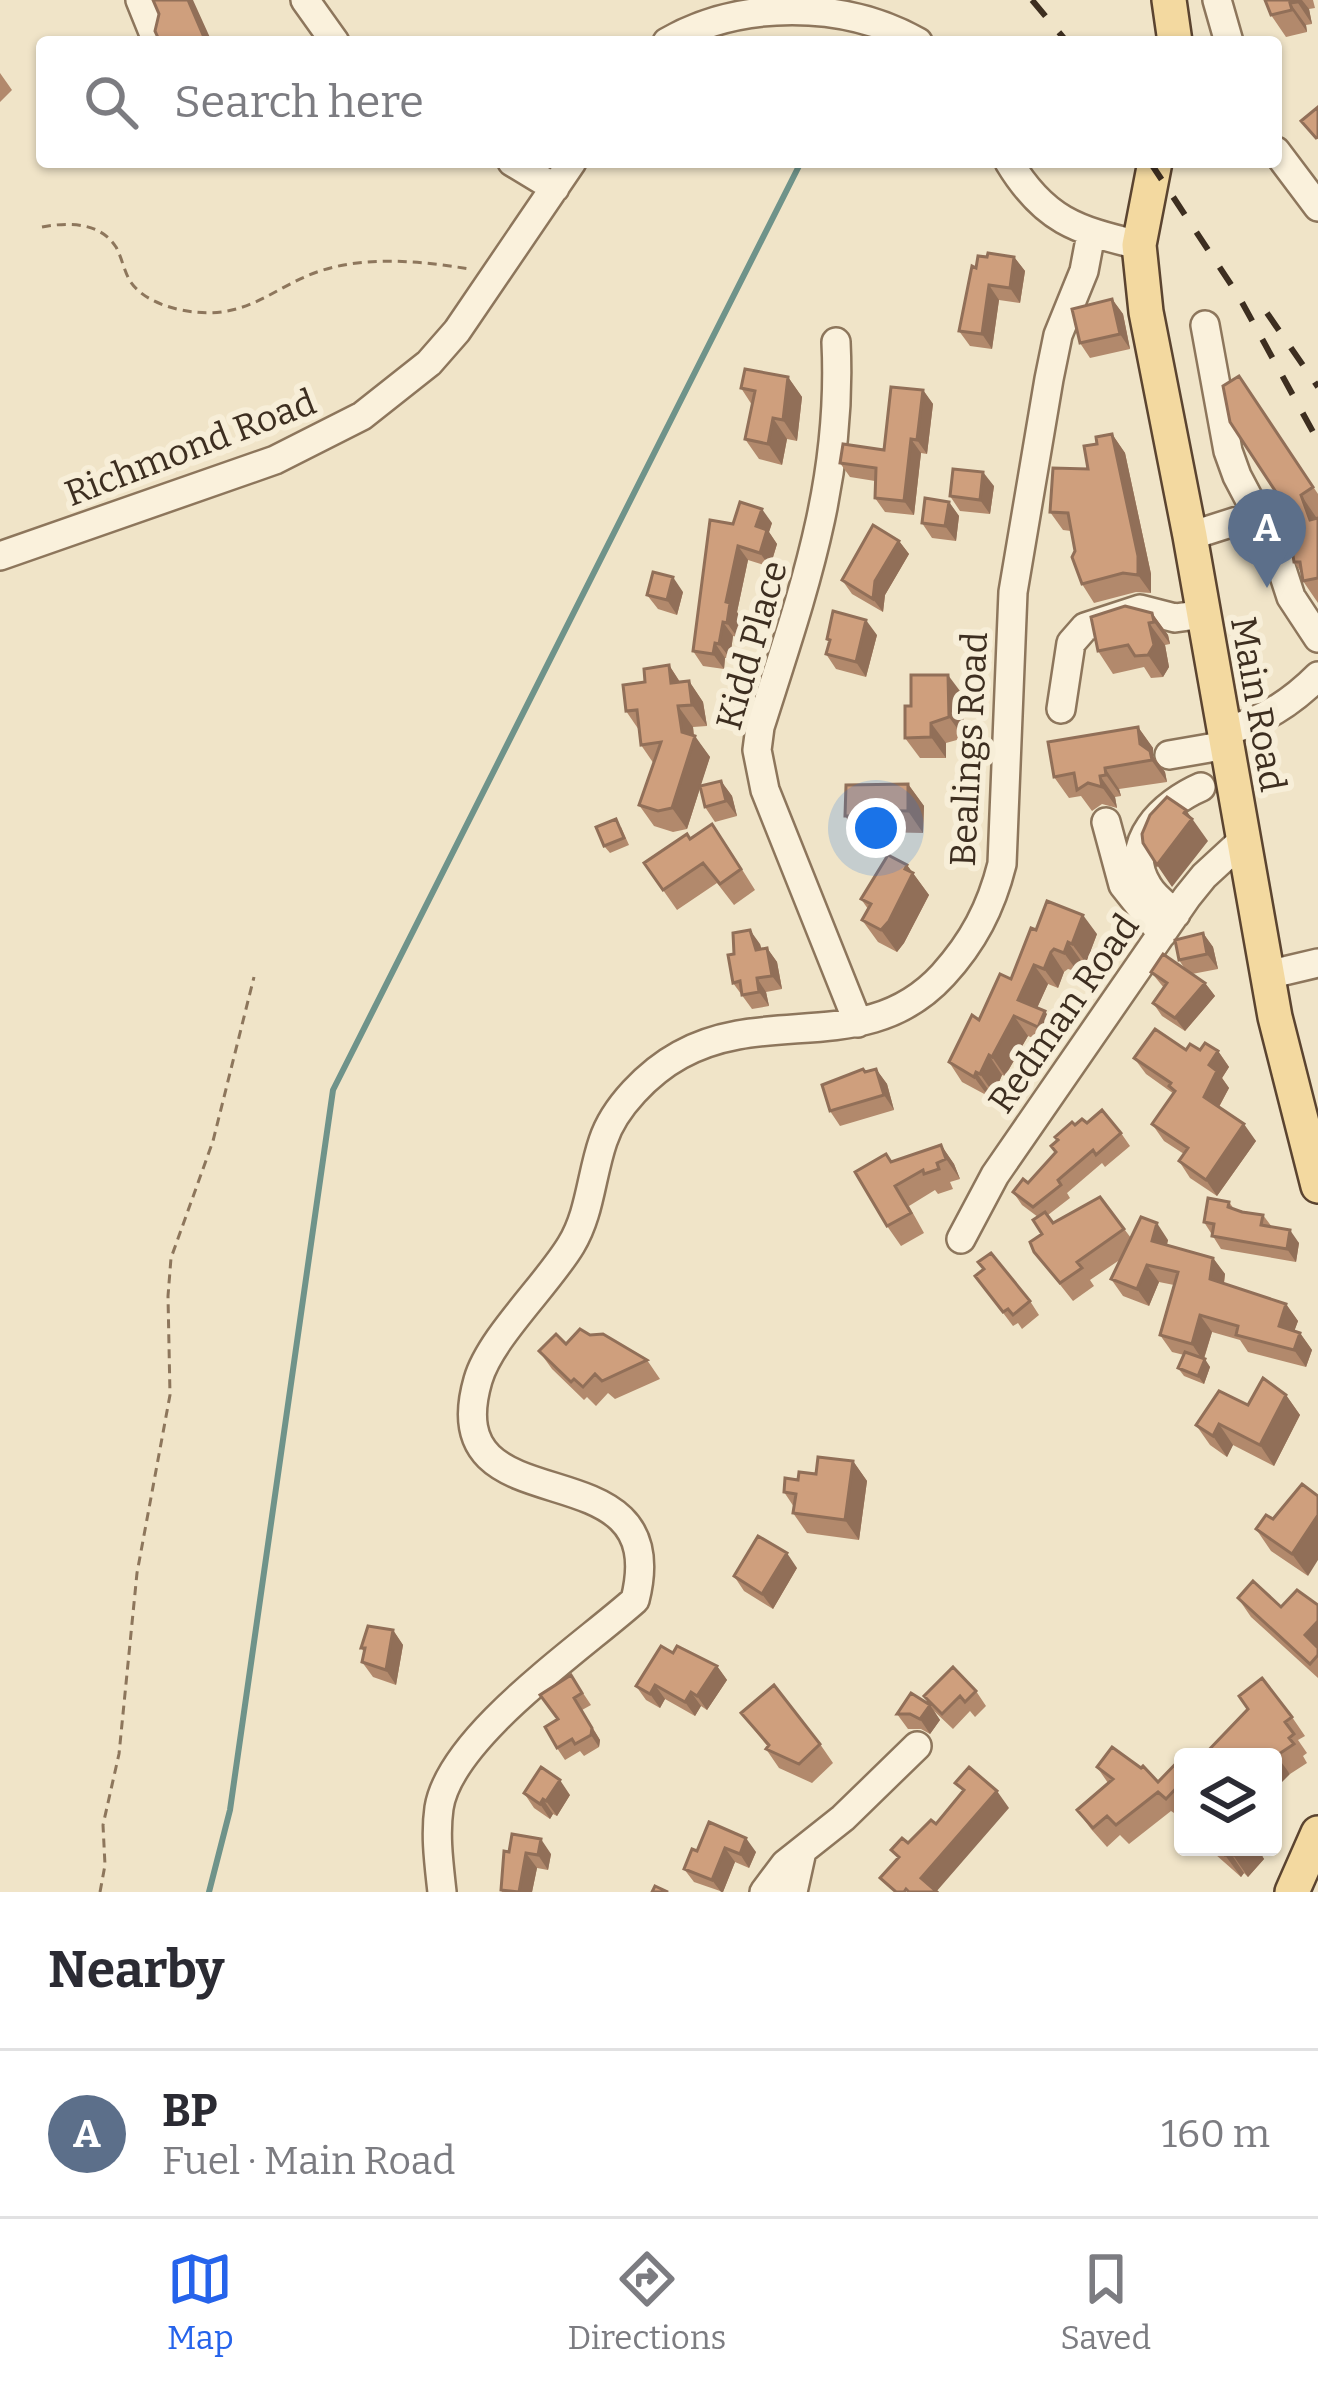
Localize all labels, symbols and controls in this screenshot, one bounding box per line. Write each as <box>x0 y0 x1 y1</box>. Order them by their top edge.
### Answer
search box <box>36 36 1282 168</box>
icon: search <box>78 69 144 135</box>
text: Search here <box>174 75 424 129</box>
street label: Richmond Road <box>59 380 322 516</box>
pin: A <box>1228 489 1306 588</box>
street label: Kidd Place <box>707 556 797 735</box>
street label: Main Road <box>1221 613 1295 795</box>
street label: Bealings Road <box>941 631 997 867</box>
your location <box>846 798 906 858</box>
street label: Redman Road <box>979 906 1149 1121</box>
map controls <box>1174 1748 1282 1856</box>
button: layers <box>1174 1748 1282 1856</box>
text: Nearby <box>48 1939 224 2001</box>
text: BP <box>162 2084 218 2138</box>
text: A <box>73 2111 101 2157</box>
text: 160 m <box>1161 2111 1270 2157</box>
text: Fuel · Main Road <box>162 2138 455 2184</box>
tab: Map <box>167 2246 234 2358</box>
tab: Directions <box>568 2246 726 2358</box>
tab: Saved <box>1060 2246 1151 2358</box>

